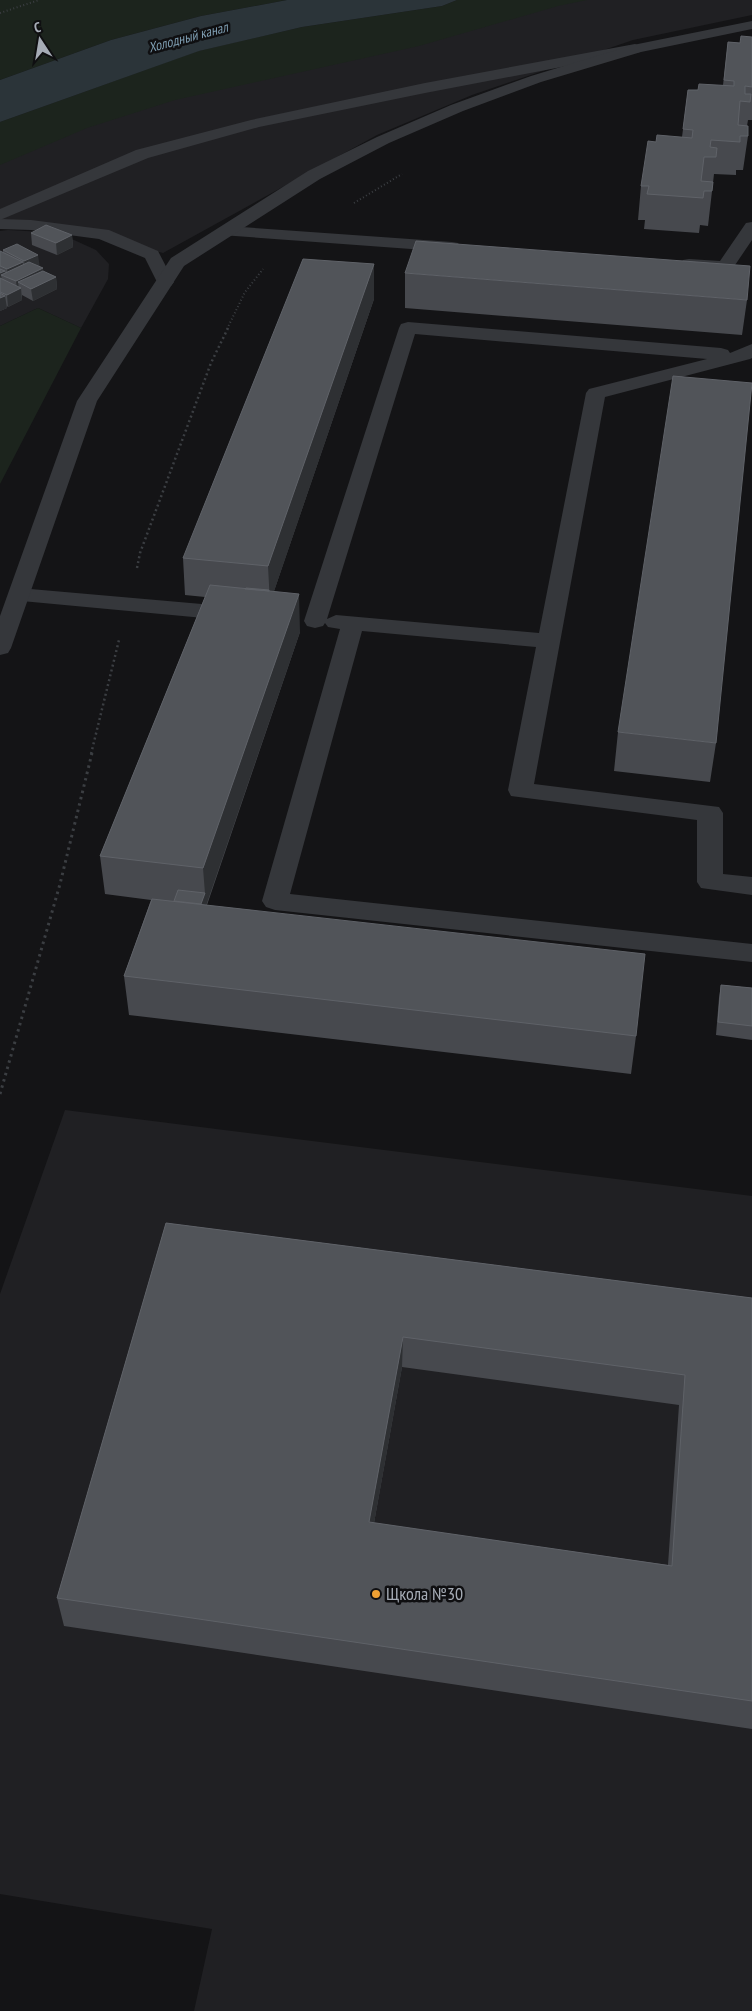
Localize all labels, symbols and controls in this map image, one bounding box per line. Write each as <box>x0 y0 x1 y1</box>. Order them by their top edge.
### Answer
north arrow <box>15 15 65 65</box>
water label: Холодный канал <box>146 17 231 56</box>
text: С <box>32 18 43 37</box>
place label: Щкола №30 <box>386 1582 463 1605</box>
marker: Щкола №30 <box>370 1588 382 1600</box>

